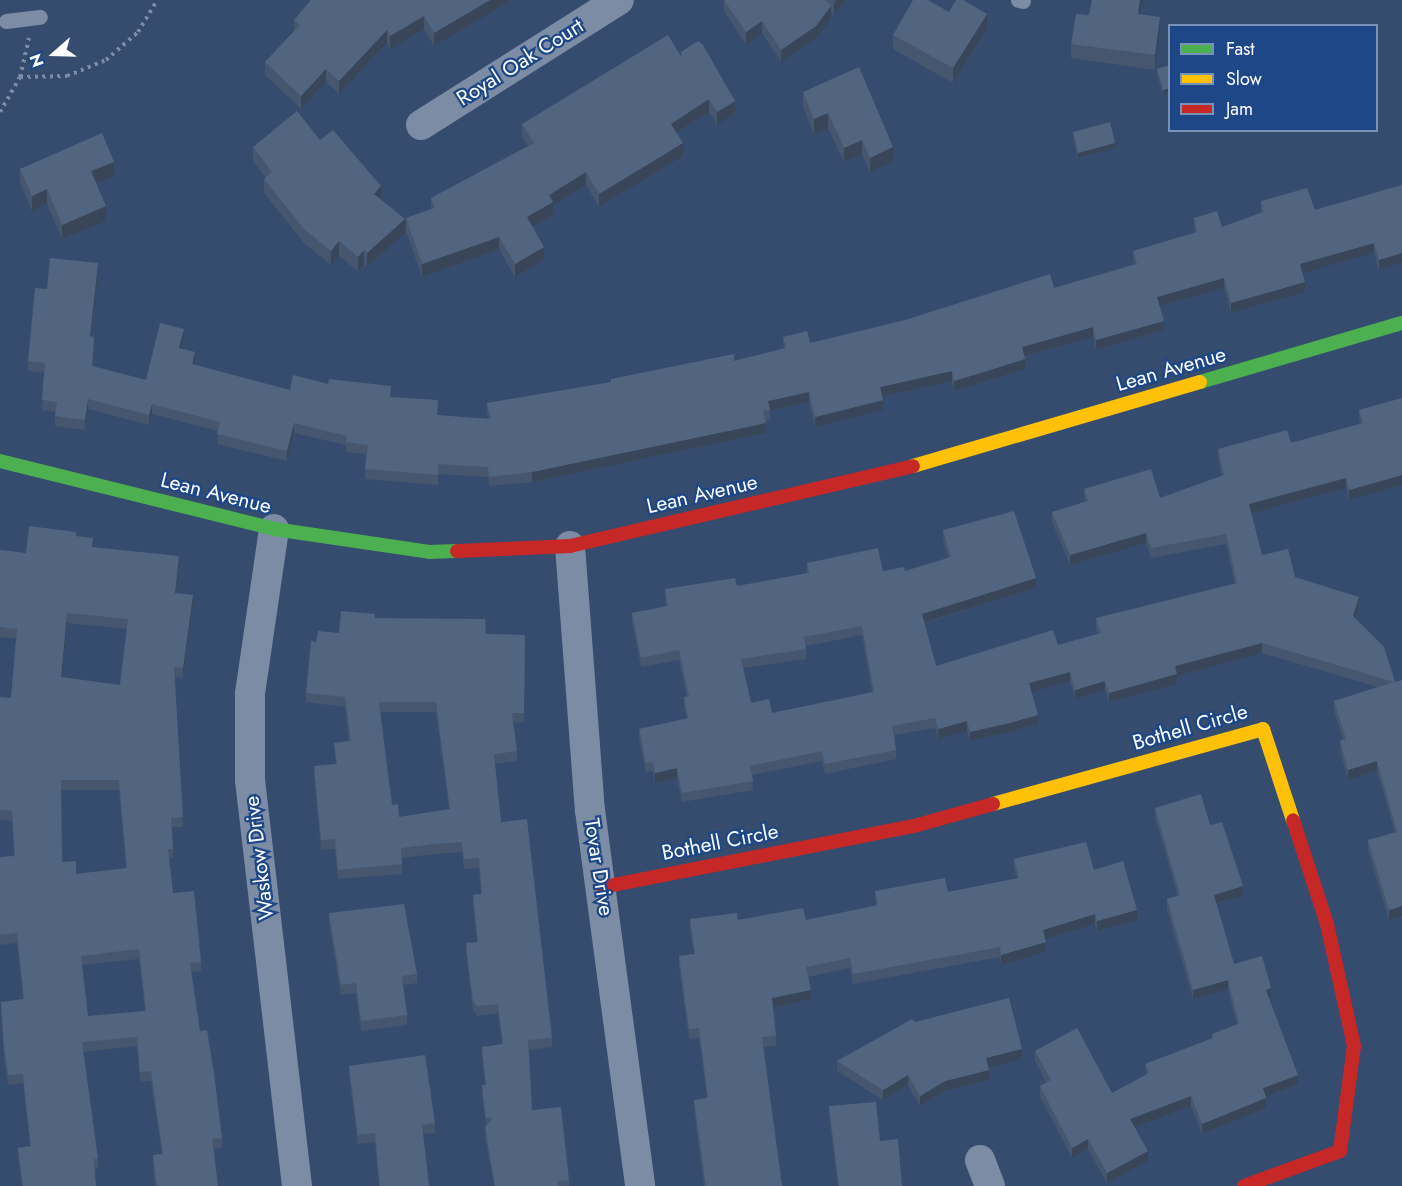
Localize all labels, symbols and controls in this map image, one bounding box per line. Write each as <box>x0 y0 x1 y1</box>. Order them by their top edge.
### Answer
street label: Royal Oak Court <box>452 13 588 111</box>
north arrow <box>24 24 84 84</box>
legend <box>1168 24 1378 132</box>
text: Fast <box>1226 36 1255 62</box>
text: N <box>24 50 50 70</box>
text: Slow <box>1226 66 1262 92</box>
text: Jam <box>1226 96 1253 122</box>
street label: Lean Avenue <box>1113 341 1229 397</box>
street label: Lean Avenue <box>158 467 274 519</box>
street label: Lean Avenue <box>644 469 760 519</box>
street label: Bothell Circle <box>1130 699 1250 755</box>
street label: Waskow Drive <box>239 795 279 921</box>
street label: Tovar Drive <box>579 816 619 918</box>
street label: Bothell Circle <box>659 818 781 866</box>

